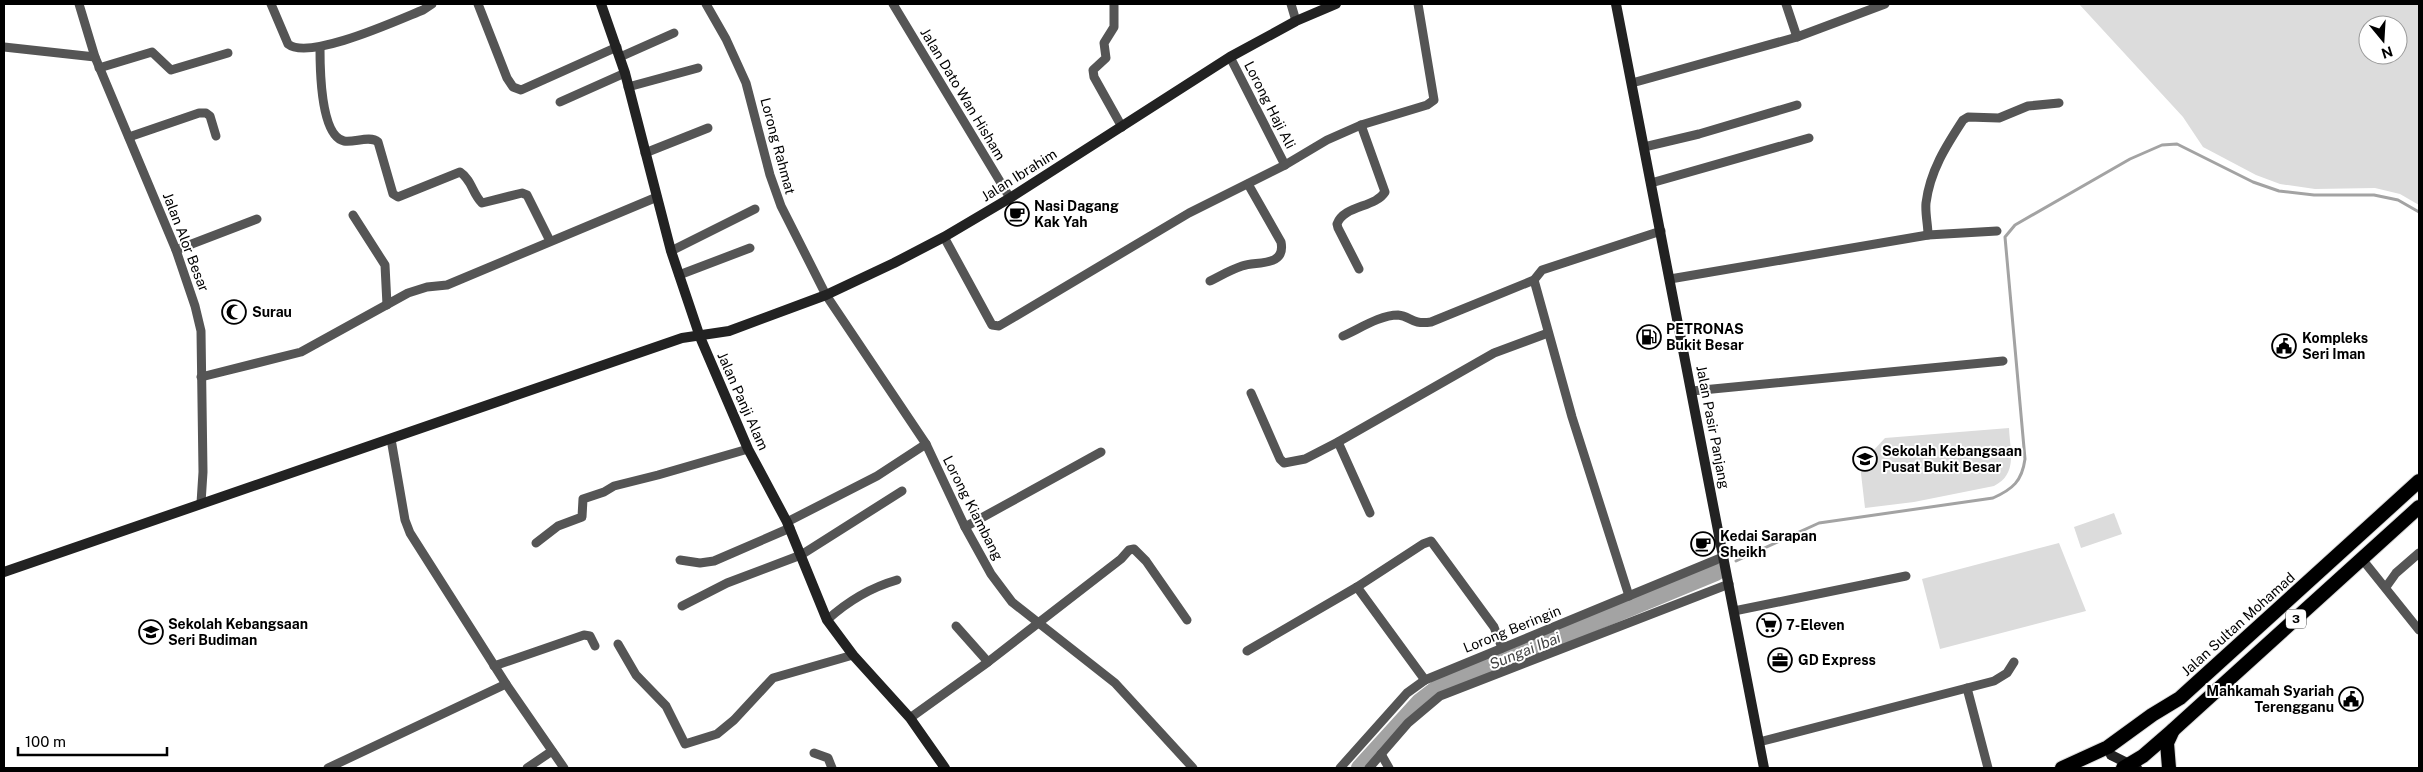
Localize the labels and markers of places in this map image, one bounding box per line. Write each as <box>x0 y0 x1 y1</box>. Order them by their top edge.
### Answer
place label: Nasi Dagang Kak Yah <box>1034 198 1119 230</box>
cafe icon: Nasi Dagang Kak Yah <box>1004 201 1030 227</box>
mosque icon: Surau <box>221 299 247 325</box>
place label: Surau <box>252 304 292 320</box>
place label: PETRONAS Bukit Besar <box>1666 321 1744 353</box>
fuel station icon: PETRONAS Bukit Besar <box>1636 324 1662 350</box>
place label: Kompleks Seri Iman <box>2302 330 2368 362</box>
public building icon: Kompleks Seri Iman <box>2271 333 2297 359</box>
place label: Sekolah Kebangsaan Pusat Bukit Besar <box>1882 443 2022 475</box>
school or university icon: Sekolah Kebangsaan Pusat Bukit Besar <box>1852 446 1878 472</box>
place label: Kedai Sarapan Sheikh <box>1720 528 1817 560</box>
cafe icon: Kedai Sarapan Sheikh <box>1690 531 1716 557</box>
supermarket icon: 7-Eleven <box>1756 612 1782 638</box>
place label: Sekolah Kebangsaan Seri Budiman <box>168 616 308 648</box>
place label: 7-Eleven <box>1786 617 1845 633</box>
school or university icon: Sekolah Kebangsaan Seri Budiman <box>138 619 164 645</box>
office icon: GD Express <box>1767 647 1793 673</box>
place label: GD Express <box>1798 652 1876 668</box>
place label: Mahkamah Syariah Terengganu <box>2206 683 2334 715</box>
public building icon: Mahkamah Syariah Terengganu <box>2338 686 2364 712</box>

